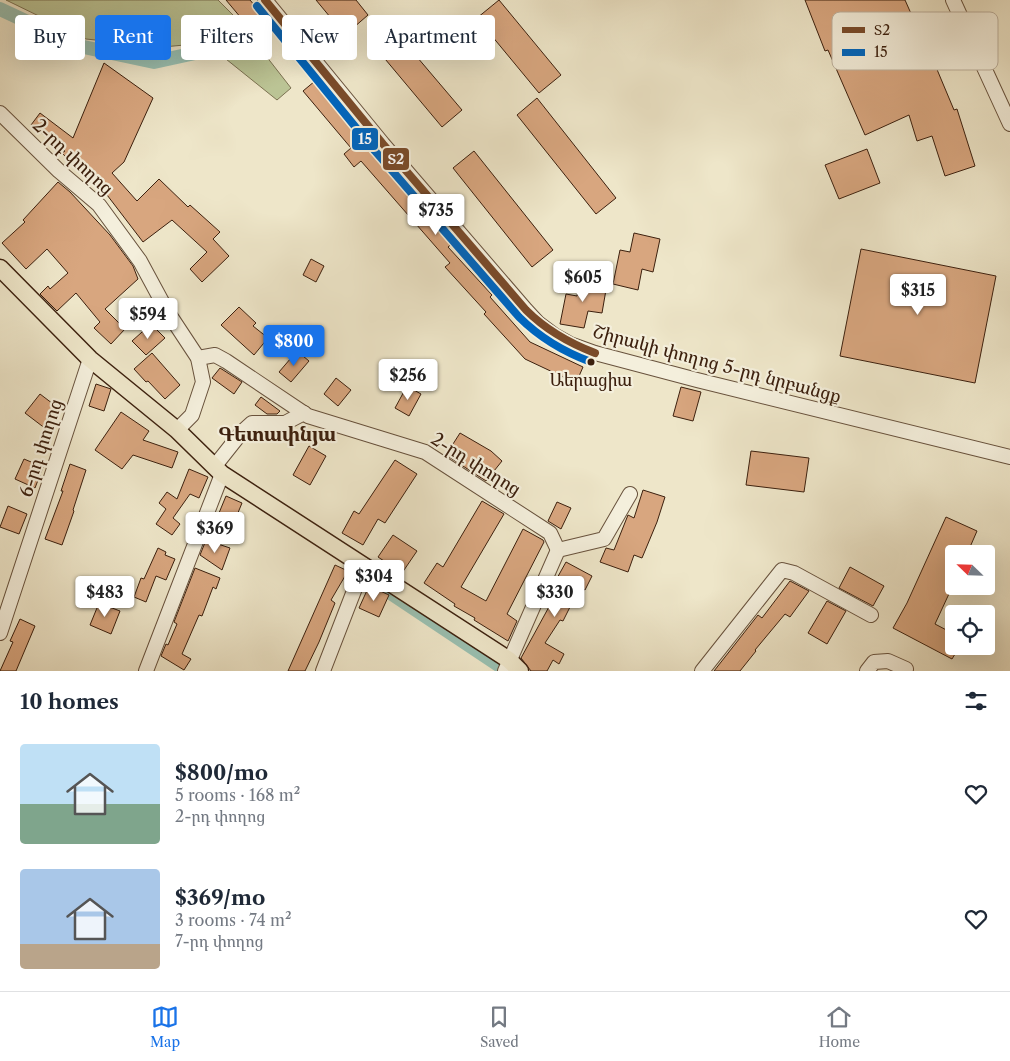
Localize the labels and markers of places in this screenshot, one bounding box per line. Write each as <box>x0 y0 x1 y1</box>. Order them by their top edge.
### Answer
pin: $735 <box>406 194 466 236</box>
pin: $605 <box>553 260 613 303</box>
pin: $315 <box>888 274 948 316</box>
pin: $594 <box>118 298 178 340</box>
pin: $800 <box>264 324 324 367</box>
marker: Աերացիա <box>586 357 596 367</box>
pin: $256 <box>378 358 438 401</box>
place label: Աերացիա <box>550 370 632 391</box>
pin: $369 <box>185 512 245 554</box>
pin: $304 <box>344 560 404 602</box>
pin: $483 <box>75 576 135 618</box>
pin: $330 <box>525 576 585 618</box>

